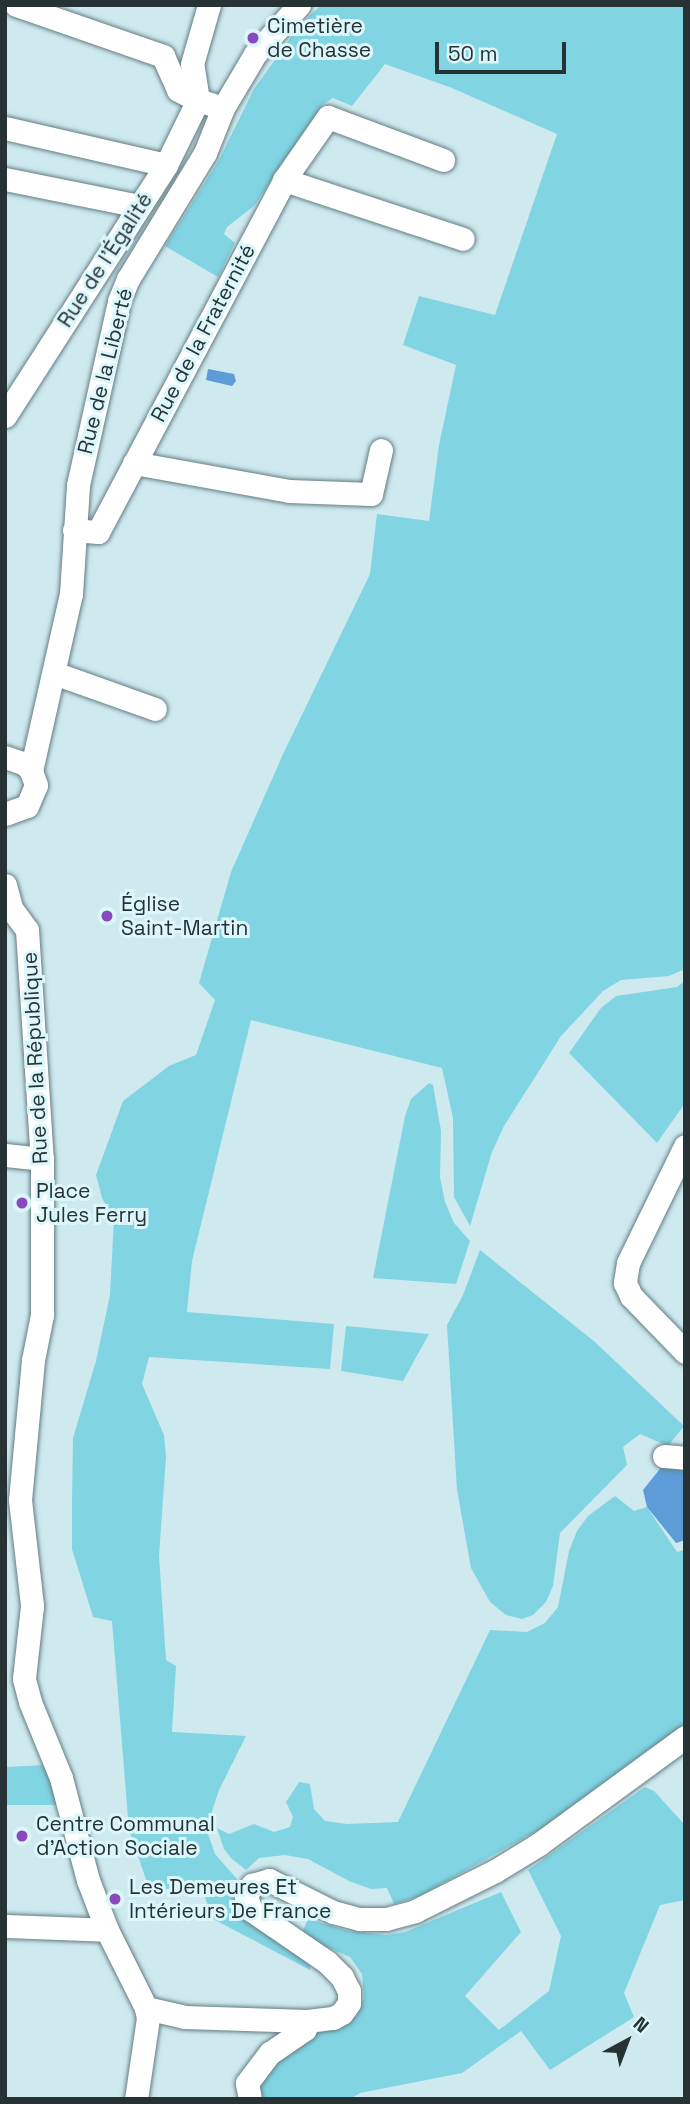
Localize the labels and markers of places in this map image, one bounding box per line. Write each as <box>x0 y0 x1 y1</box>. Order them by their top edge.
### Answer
place label: Cimetière de Chasse <box>267 13 371 63</box>
marker: Cimetière de Chasse <box>245 30 261 46</box>
place label: Église Saint-Martin <box>121 891 248 941</box>
marker: Église Saint-Martin <box>99 908 115 924</box>
place label: Place Jules Ferry <box>36 1178 147 1228</box>
marker: Place Jules Ferry <box>14 1195 30 1211</box>
place label: Centre Communal d'Action Sociale <box>36 1811 215 1861</box>
marker: Centre Communal d'Action Sociale <box>14 1828 30 1844</box>
place label: Les Demeures Et Intérieurs De France <box>129 1874 332 1924</box>
marker: Les Demeures Et Intérieurs De France <box>107 1891 123 1907</box>

